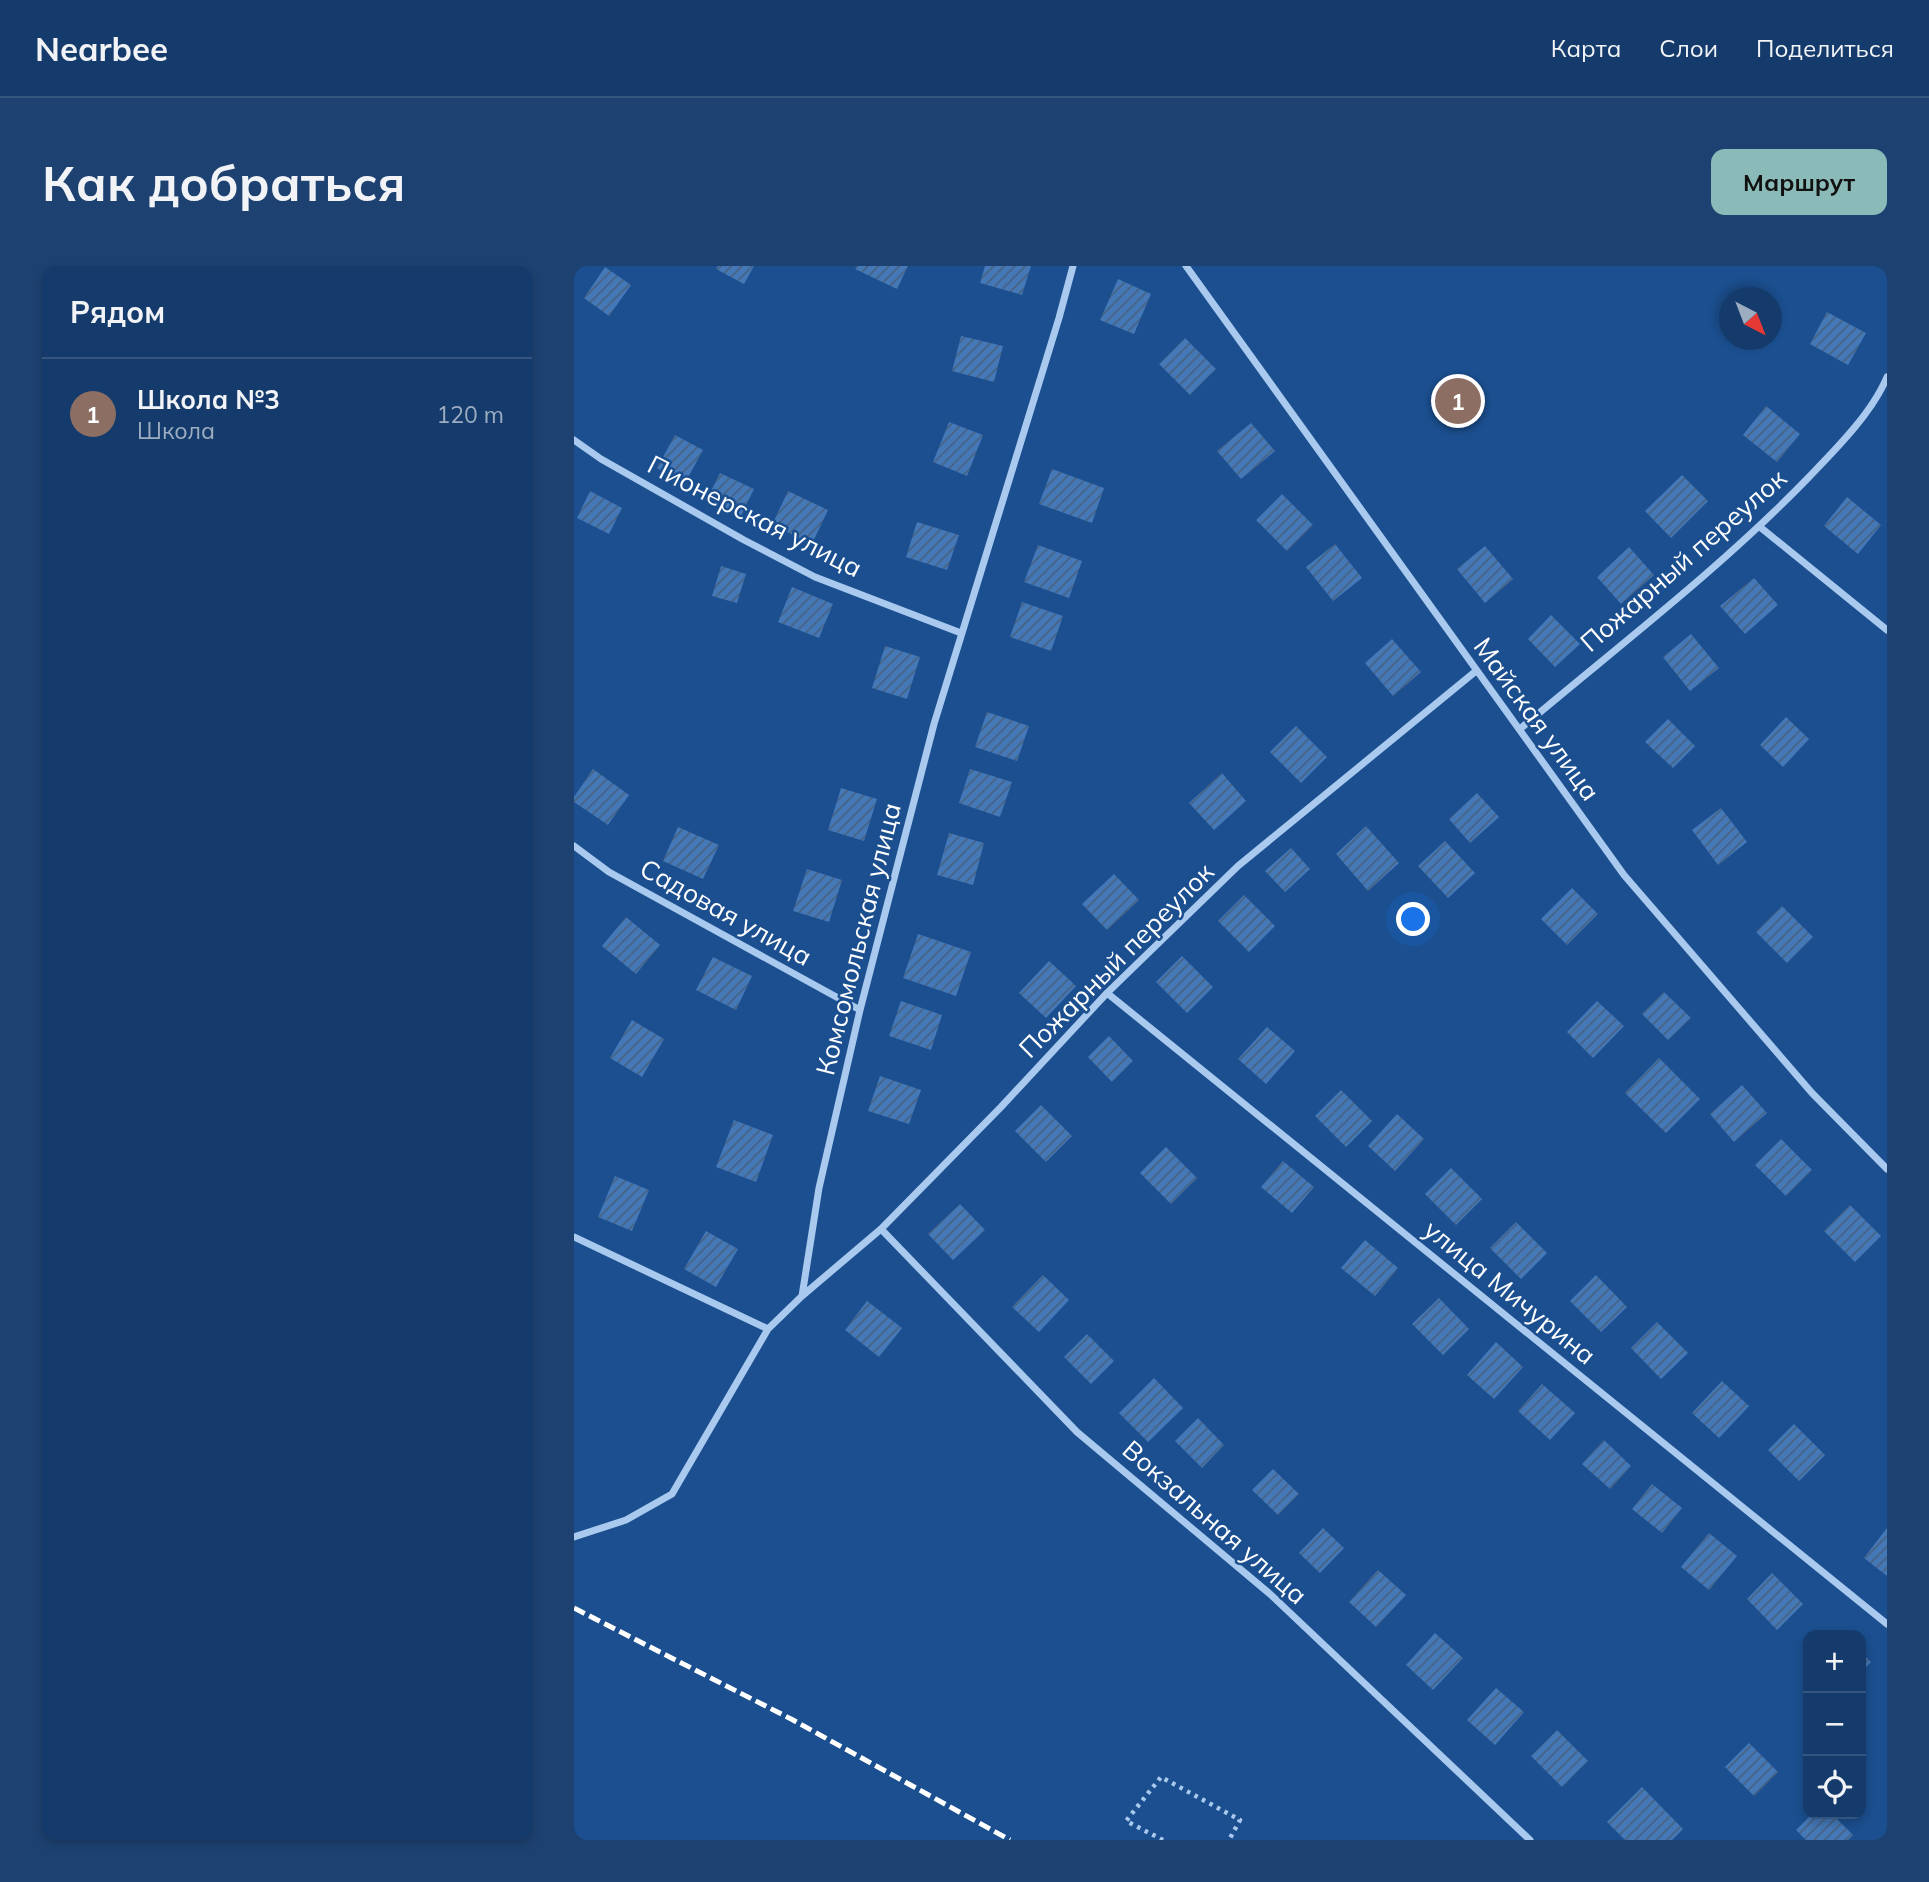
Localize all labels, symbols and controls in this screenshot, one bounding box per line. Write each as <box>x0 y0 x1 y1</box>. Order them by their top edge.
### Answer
text: Nearbee <box>35 28 168 69</box>
text: Карта <box>1551 33 1621 63</box>
text: Слои <box>1659 33 1718 63</box>
text: Поделиться <box>1756 33 1894 63</box>
button: Маршрут <box>1711 149 1887 215</box>
text: Как добраться <box>42 152 405 213</box>
north arrow <box>1719 287 1782 350</box>
text: Рядом <box>70 293 165 331</box>
pin: 1 <box>1435 375 1481 427</box>
text: Школа №3 <box>137 383 280 416</box>
text: 1 <box>86 400 100 429</box>
text: 120 m <box>436 400 504 429</box>
text: Школа <box>137 416 215 445</box>
street label: Пионерская улица <box>642 448 868 584</box>
street label: Пожарный переулок <box>1573 461 1793 659</box>
street label: Майская улица <box>1467 631 1607 807</box>
street label: Комсомольская улица <box>808 799 908 1079</box>
street label: Садовая улица <box>634 851 818 973</box>
street label: Пожарный переулок <box>1012 856 1220 1064</box>
your location <box>1396 902 1430 936</box>
street label: улица Мичурина <box>1417 1213 1603 1371</box>
street label: Вокзальная улица <box>1116 1433 1314 1611</box>
map controls <box>1803 1630 1866 1819</box>
button: + <box>1803 1630 1866 1693</box>
button: − <box>1803 1693 1866 1756</box>
button: locate <box>1803 1756 1866 1819</box>

